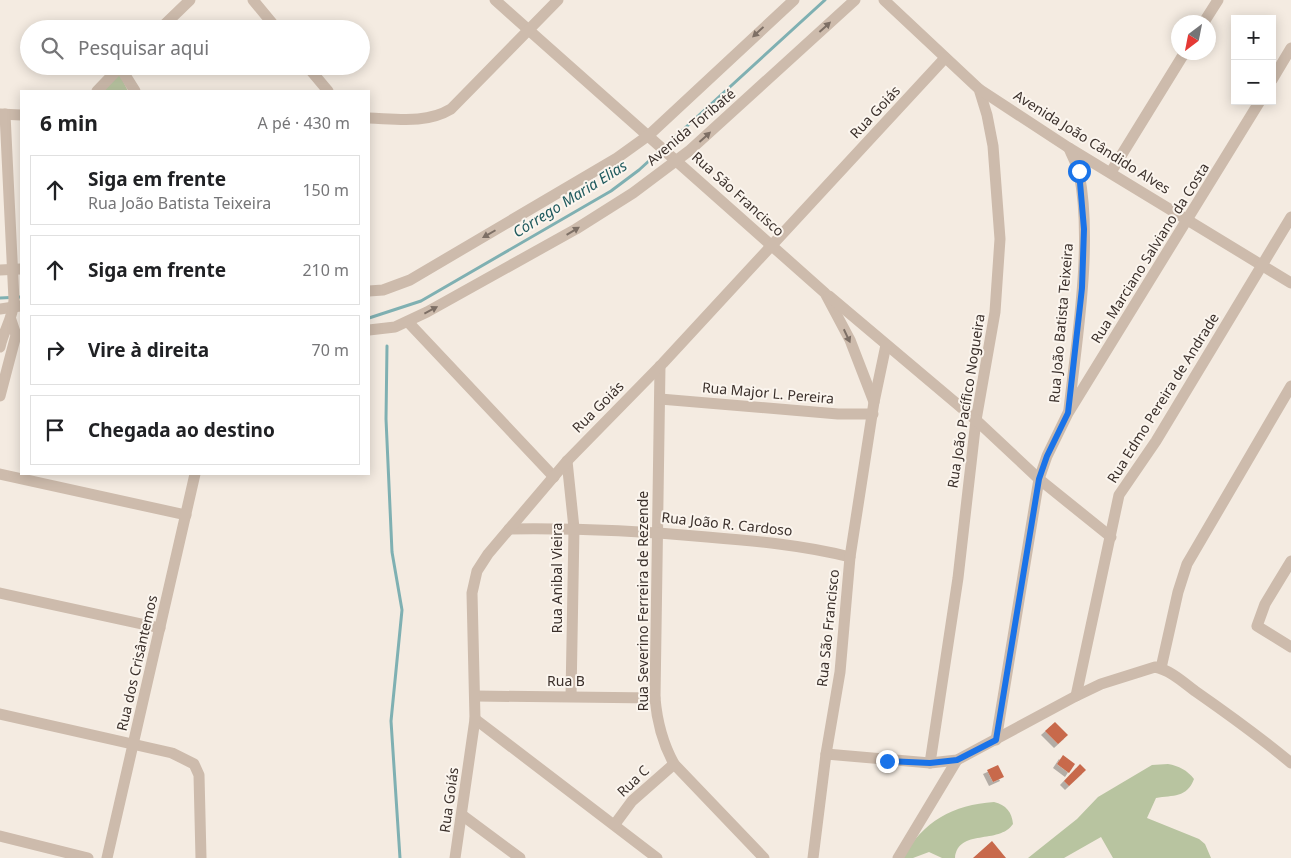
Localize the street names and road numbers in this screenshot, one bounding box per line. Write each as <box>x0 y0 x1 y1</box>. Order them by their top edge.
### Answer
street label: Rua Goiás <box>845 81 904 142</box>
street label: Avenida Toribaté <box>642 84 739 169</box>
street label: Avenida João Cândido Alves <box>1010 86 1174 198</box>
street label: Rua São Francisco <box>688 147 789 240</box>
street label: Rua Marciano Salviano da Costa <box>1086 159 1213 347</box>
street label: Rua João Batista Teixeira <box>1044 242 1077 404</box>
street label: Rua Edmo Pereira de Andrade <box>1102 309 1223 486</box>
street label: Rua João Pacífico Nogueira <box>942 312 989 489</box>
street label: Rua Goiás <box>568 377 628 437</box>
street label: Rua Major L. Pereira <box>701 377 835 408</box>
street label: Rua Severino Ferreira de Rezende <box>633 491 652 711</box>
street label: Rua João R. Cardoso <box>661 507 794 540</box>
street label: Rua Anibal Vieira <box>547 523 566 633</box>
street label: Rua São Francisco <box>812 568 843 688</box>
street label: Rua dos Crisântemos <box>112 593 161 733</box>
street label: Rua B <box>547 671 585 690</box>
street label: Rua C <box>612 761 653 801</box>
street label: Rua Goiás <box>435 766 463 834</box>

